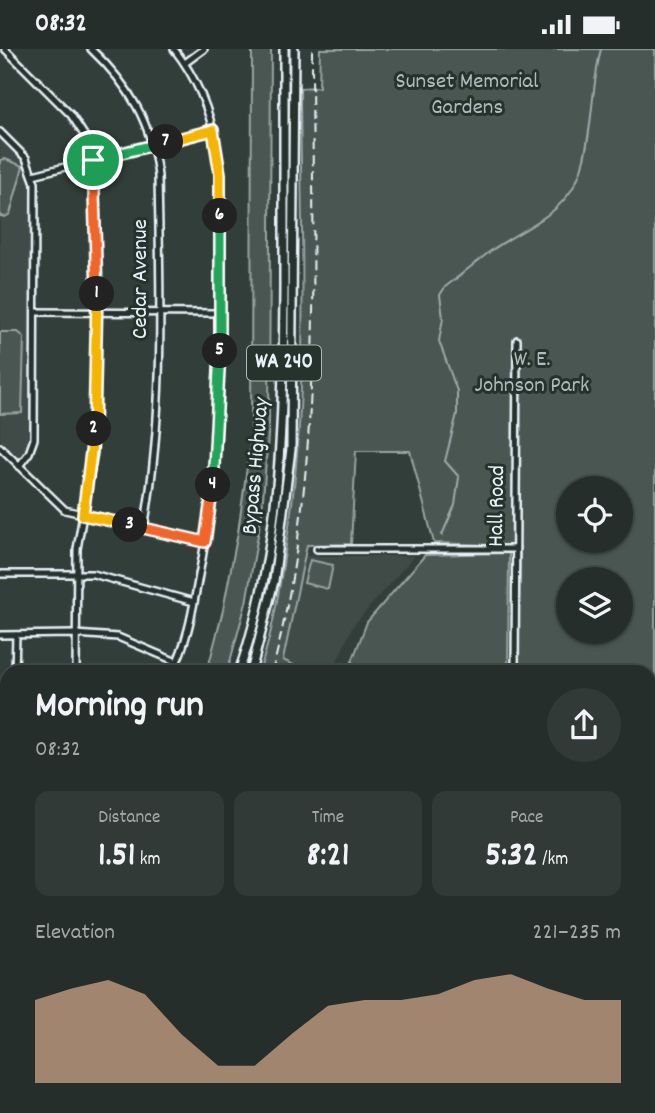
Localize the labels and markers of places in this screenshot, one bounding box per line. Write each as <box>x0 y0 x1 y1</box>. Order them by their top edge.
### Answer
pin: 7 <box>148 125 184 159</box>
pin <box>63 130 123 190</box>
pin: 6 <box>202 199 238 233</box>
pin: 1 <box>80 277 114 311</box>
pin: 5 <box>202 333 238 369</box>
pin: 2 <box>76 411 112 447</box>
pin: 4 <box>196 467 230 502</box>
pin: 3 <box>113 507 148 543</box>

